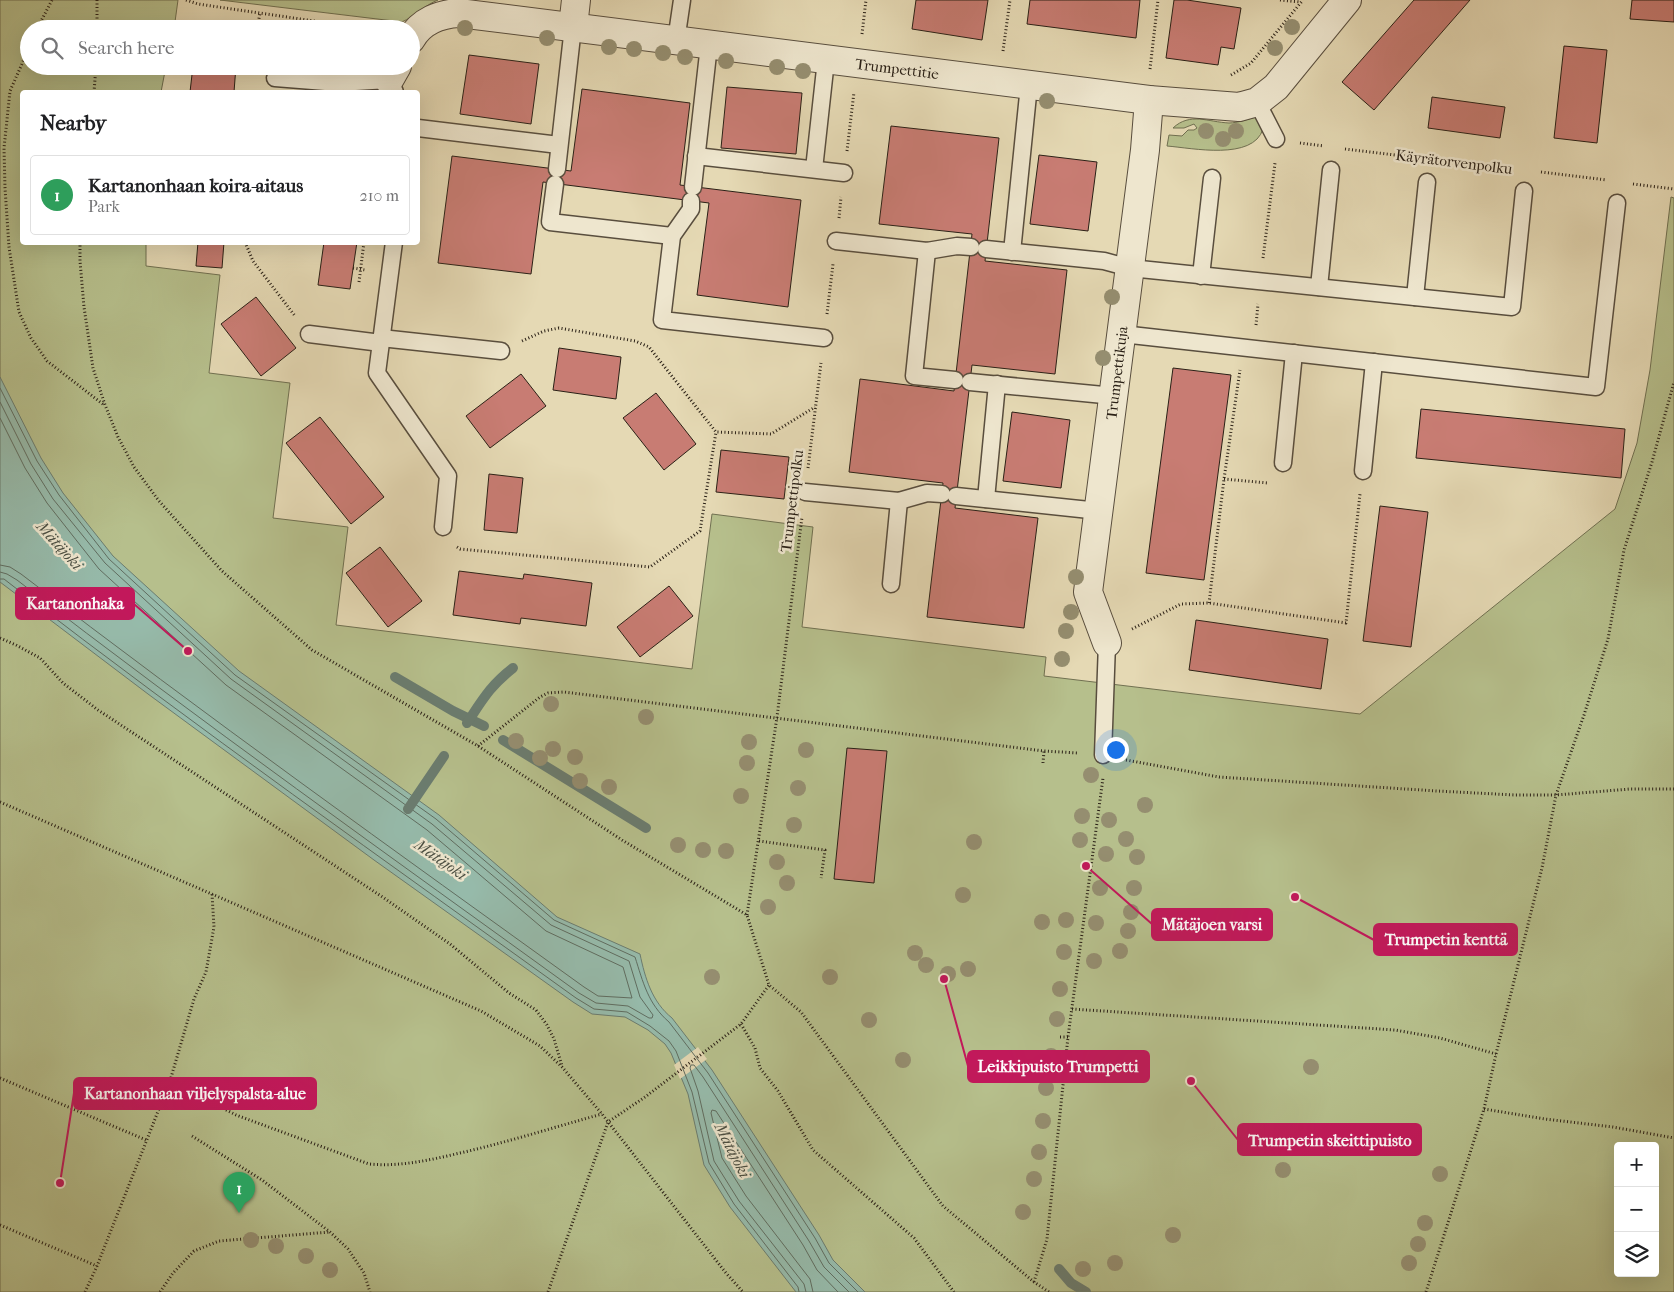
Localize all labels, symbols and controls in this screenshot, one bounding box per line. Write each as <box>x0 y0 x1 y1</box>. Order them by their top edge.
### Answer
search box <box>20 20 420 75</box>
icon: search <box>38 34 66 62</box>
text: Search here <box>78 37 174 59</box>
street label: Trumpettitie <box>854 55 940 83</box>
text: Nearby <box>40 111 106 135</box>
street label: Käyrätorvenpolku <box>1395 146 1514 178</box>
text: Kartanonhaan koira-aitaus <box>88 175 303 197</box>
text: 1 <box>54 186 60 205</box>
text: 210 m <box>360 186 399 205</box>
text: Park <box>88 197 120 216</box>
street label: Trumpettikuja <box>1102 324 1132 421</box>
street label: Trumpettipolku <box>777 448 807 553</box>
water label: Mätäjoki <box>32 516 87 575</box>
callout: Kartanonhaka <box>16 588 134 619</box>
text: Kartanonhaka <box>26 594 124 613</box>
your location <box>1103 737 1129 763</box>
water label: Mätäjoki <box>410 834 472 885</box>
callout: Mätäjoen varsi <box>1152 909 1272 940</box>
text: Mätäjoen varsi <box>1161 915 1263 934</box>
callout: Trumpetin kenttä <box>1374 924 1517 955</box>
text: Trumpetin kenttä <box>1384 930 1508 950</box>
callout: Leikkipuisto Trumpetti <box>968 1051 1149 1082</box>
text: Leikkipuisto Trumpetti <box>978 1057 1139 1077</box>
callout: Kartanonhaan viljelyspalsta-alue <box>74 1078 316 1109</box>
text: Kartanonhaan viljelyspalsta-alue <box>84 1084 306 1104</box>
water label: Mätäjoki <box>710 1119 755 1182</box>
callout: Trumpetin skeittipuisto <box>1238 1124 1421 1155</box>
text: Trumpetin skeittipuisto <box>1247 1131 1412 1151</box>
map controls <box>1614 1142 1659 1277</box>
button: + <box>1614 1142 1659 1187</box>
pin: 1 <box>223 1172 255 1213</box>
button: − <box>1614 1187 1659 1232</box>
button: layers <box>1614 1232 1659 1277</box>

